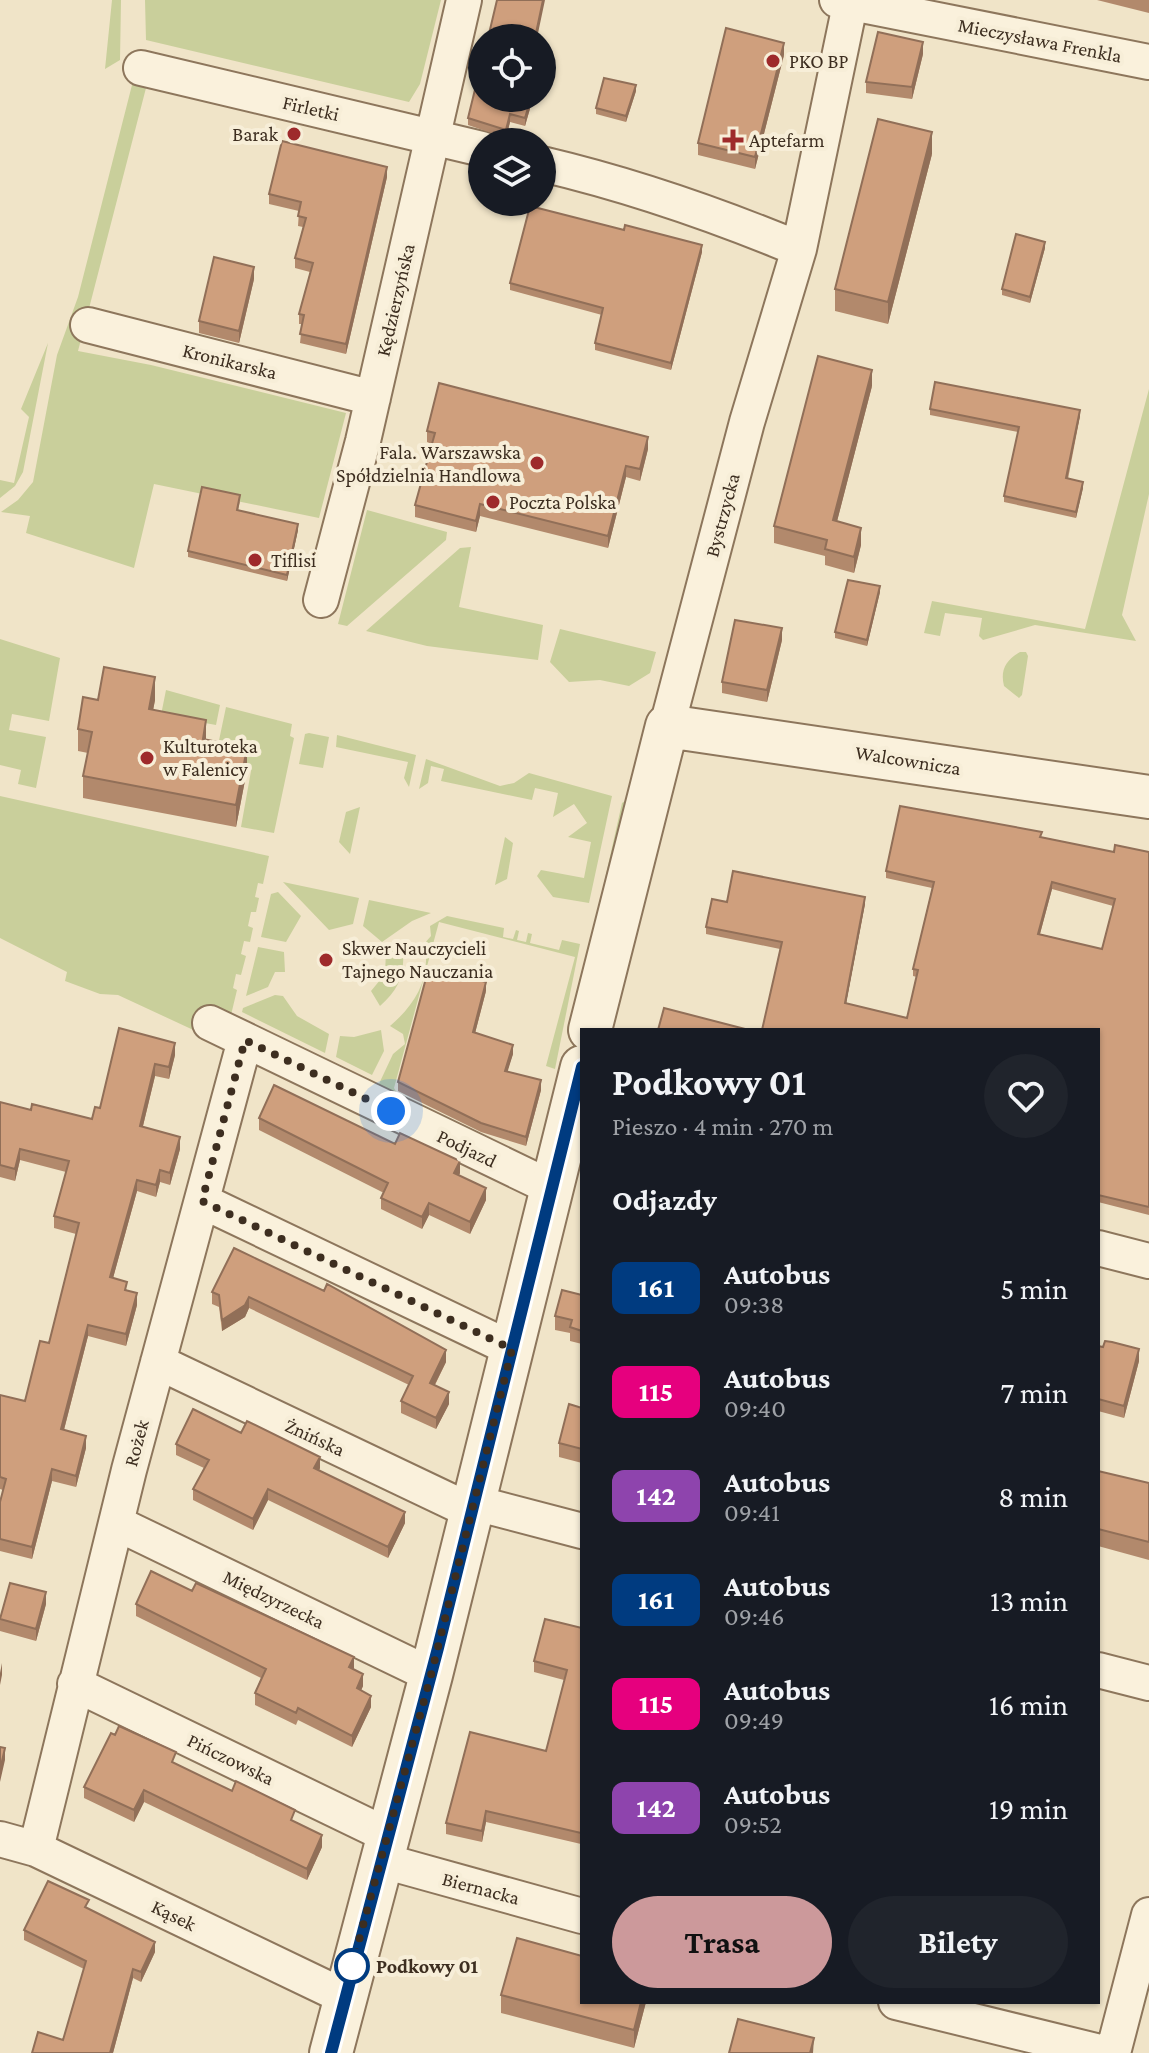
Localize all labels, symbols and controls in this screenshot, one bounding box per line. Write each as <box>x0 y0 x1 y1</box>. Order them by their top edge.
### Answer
street label: Mieczysława Frenkla <box>956 13 1124 68</box>
map controls <box>468 24 556 216</box>
button: locate <box>468 24 556 112</box>
place label: PKO BP <box>789 50 848 72</box>
marker: PKO BP <box>764 52 782 70</box>
street label: Firletki <box>281 91 341 125</box>
place label: Barak <box>232 123 278 145</box>
marker: Barak <box>285 125 303 143</box>
button: layers <box>468 128 556 216</box>
place label: Aptefarm <box>749 129 825 152</box>
marker: Aptefarm <box>724 131 742 149</box>
street label: Kędzierzyńska <box>371 241 420 359</box>
street label: Kronikarska <box>181 339 279 383</box>
place label: Fala. Warszawska Spółdzielnia Handlowa <box>336 441 521 487</box>
marker: Fala. Warszawska Spółdzielnia Handlowa <box>528 454 546 472</box>
street label: Bystrzycka <box>700 471 745 560</box>
place label: Poczta Polska <box>509 491 616 513</box>
marker: Poczta Polska <box>484 493 502 511</box>
place label: Tiflisi <box>271 549 316 571</box>
marker: Tiflisi <box>246 551 264 569</box>
place label: Kulturoteka w Falenicy <box>163 735 258 781</box>
street label: Walcownicza <box>854 741 962 779</box>
marker: Kulturoteka w Falenicy <box>138 749 156 767</box>
place label: Skwer Nauczycieli Tajnego Nauczania <box>342 937 493 983</box>
marker: Skwer Nauczycieli Tajnego Nauczania <box>317 951 335 969</box>
button: heart <box>984 1054 1068 1138</box>
text: Podkowy 01 <box>612 1061 806 1103</box>
your location <box>371 1091 411 1131</box>
text: Pieszo · 4 min · 270 m <box>612 1112 833 1141</box>
street label: Podjazd <box>433 1124 501 1173</box>
text: Odjazdy <box>612 1183 717 1216</box>
text: Autobus <box>724 1257 830 1290</box>
text: 161 <box>638 1272 674 1303</box>
text: 5 min <box>1000 1272 1068 1305</box>
text: 09:38 <box>724 1290 784 1319</box>
text: Autobus <box>724 1361 830 1394</box>
text: 115 <box>639 1376 673 1407</box>
text: 7 min <box>1000 1376 1068 1409</box>
text: 09:40 <box>724 1394 786 1423</box>
street label: Żnińska <box>281 1414 349 1460</box>
street label: Rożek <box>119 1417 153 1469</box>
text: Autobus <box>724 1465 830 1498</box>
text: 142 <box>636 1480 676 1511</box>
text: 8 min <box>998 1480 1068 1513</box>
text: 09:41 <box>724 1498 780 1527</box>
street label: Międzyrzecka <box>219 1565 328 1634</box>
text: Autobus <box>724 1569 830 1602</box>
text: 161 <box>638 1584 674 1615</box>
text: 13 min <box>990 1584 1068 1617</box>
text: 09:46 <box>724 1602 784 1631</box>
text: Autobus <box>724 1673 830 1706</box>
text: 115 <box>639 1688 673 1719</box>
text: 16 min <box>989 1688 1068 1721</box>
text: 09:49 <box>724 1706 784 1735</box>
street label: Pińczowska <box>184 1729 278 1789</box>
text: Autobus <box>724 1777 830 1810</box>
text: 142 <box>636 1792 676 1823</box>
text: 19 min <box>989 1792 1068 1825</box>
text: 09:52 <box>724 1810 782 1839</box>
street label: Biernacka <box>440 1867 522 1909</box>
street label: Kąsek <box>148 1895 200 1936</box>
button: Trasa <box>612 1896 832 1988</box>
button: Bilety <box>848 1896 1068 1988</box>
marker: Podkowy 01 <box>335 1949 369 1983</box>
place label: Podkowy 01 <box>376 1955 479 1977</box>

